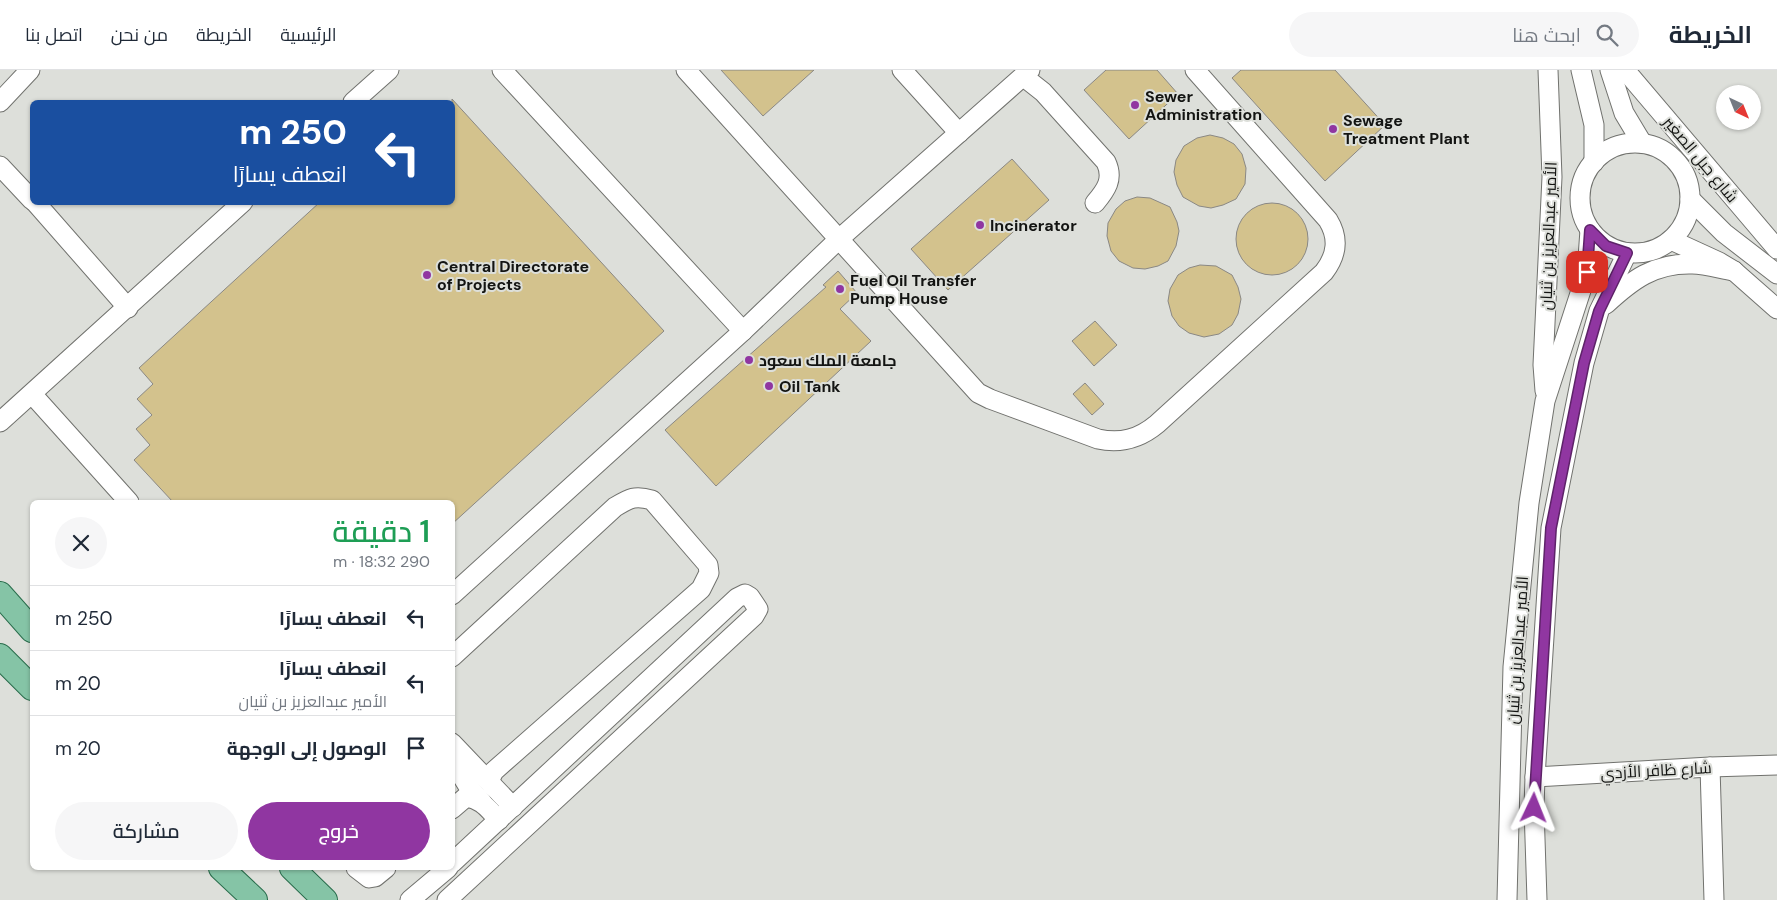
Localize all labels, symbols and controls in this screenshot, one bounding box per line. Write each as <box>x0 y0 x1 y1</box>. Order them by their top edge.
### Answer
search box <box>1289 12 1639 57</box>
text: الخريطة <box>1669 19 1752 50</box>
icon: search <box>1593 21 1621 49</box>
text: اتصل بنا <box>25 23 83 47</box>
text: من نحن <box>111 23 168 47</box>
text: الخريطة <box>196 23 252 47</box>
text: الرئيسية <box>280 23 337 47</box>
text: ابحث هنا <box>1512 23 1581 48</box>
north arrow <box>1716 85 1761 130</box>
map controls <box>1716 85 1761 130</box>
place label: Sewer Administration <box>1145 86 1262 125</box>
marker: Sewer Administration <box>1129 99 1141 111</box>
text: 250 m <box>239 109 347 155</box>
place label: Sewage Treatment Plant <box>1343 110 1470 149</box>
street label: شارع جبل الصغير <box>1657 111 1743 207</box>
icon: left <box>365 120 430 185</box>
marker: Sewage Treatment Plant <box>1327 123 1339 135</box>
text: انعطف يسارًا <box>233 160 347 189</box>
street label: الأمير عبدالعزيز بن ثنيان <box>1535 161 1562 311</box>
place label: Incinerator <box>990 215 1077 236</box>
marker: Incinerator <box>974 219 986 231</box>
pin <box>1566 251 1608 293</box>
place label: Central Directorate of Projects <box>437 256 589 295</box>
icon: arrive <box>1573 258 1601 286</box>
marker: Central Directorate of Projects <box>421 269 433 281</box>
place label: Fuel Oil Transfer Pump House <box>850 270 977 309</box>
marker: Fuel Oil Transfer Pump House <box>834 283 846 295</box>
place label: جامعة الملك سعود <box>759 350 896 371</box>
marker: جامعة الملك سعود <box>743 354 755 366</box>
place label: Oil Tank <box>779 376 841 397</box>
marker: Oil Tank <box>763 380 775 392</box>
text: 1 دقيقة <box>332 512 430 551</box>
button: close <box>55 517 107 569</box>
text: 290 m · 18:32 <box>333 551 430 572</box>
street label: الأمير عبدالعزيز بن ثنيان <box>1502 575 1533 725</box>
icon: left <box>402 604 430 632</box>
text: 250 m <box>55 606 113 631</box>
text: انعطف يسارًا <box>279 606 387 631</box>
text: انعطف يسارًا <box>279 656 387 681</box>
icon: left <box>402 669 430 697</box>
text: 20 m <box>55 671 101 696</box>
text: الأمير عبدالعزيز بن ثنيان <box>239 691 387 712</box>
icon: arrive <box>402 734 430 762</box>
text: 20 m <box>55 736 101 761</box>
text: الوصول إلى الوجهة <box>227 736 387 761</box>
street label: شارع ظافر الأزدي <box>1600 757 1712 787</box>
position arrow <box>1507 781 1559 833</box>
button: مشاركة <box>55 802 238 860</box>
button: خروج <box>248 802 430 860</box>

